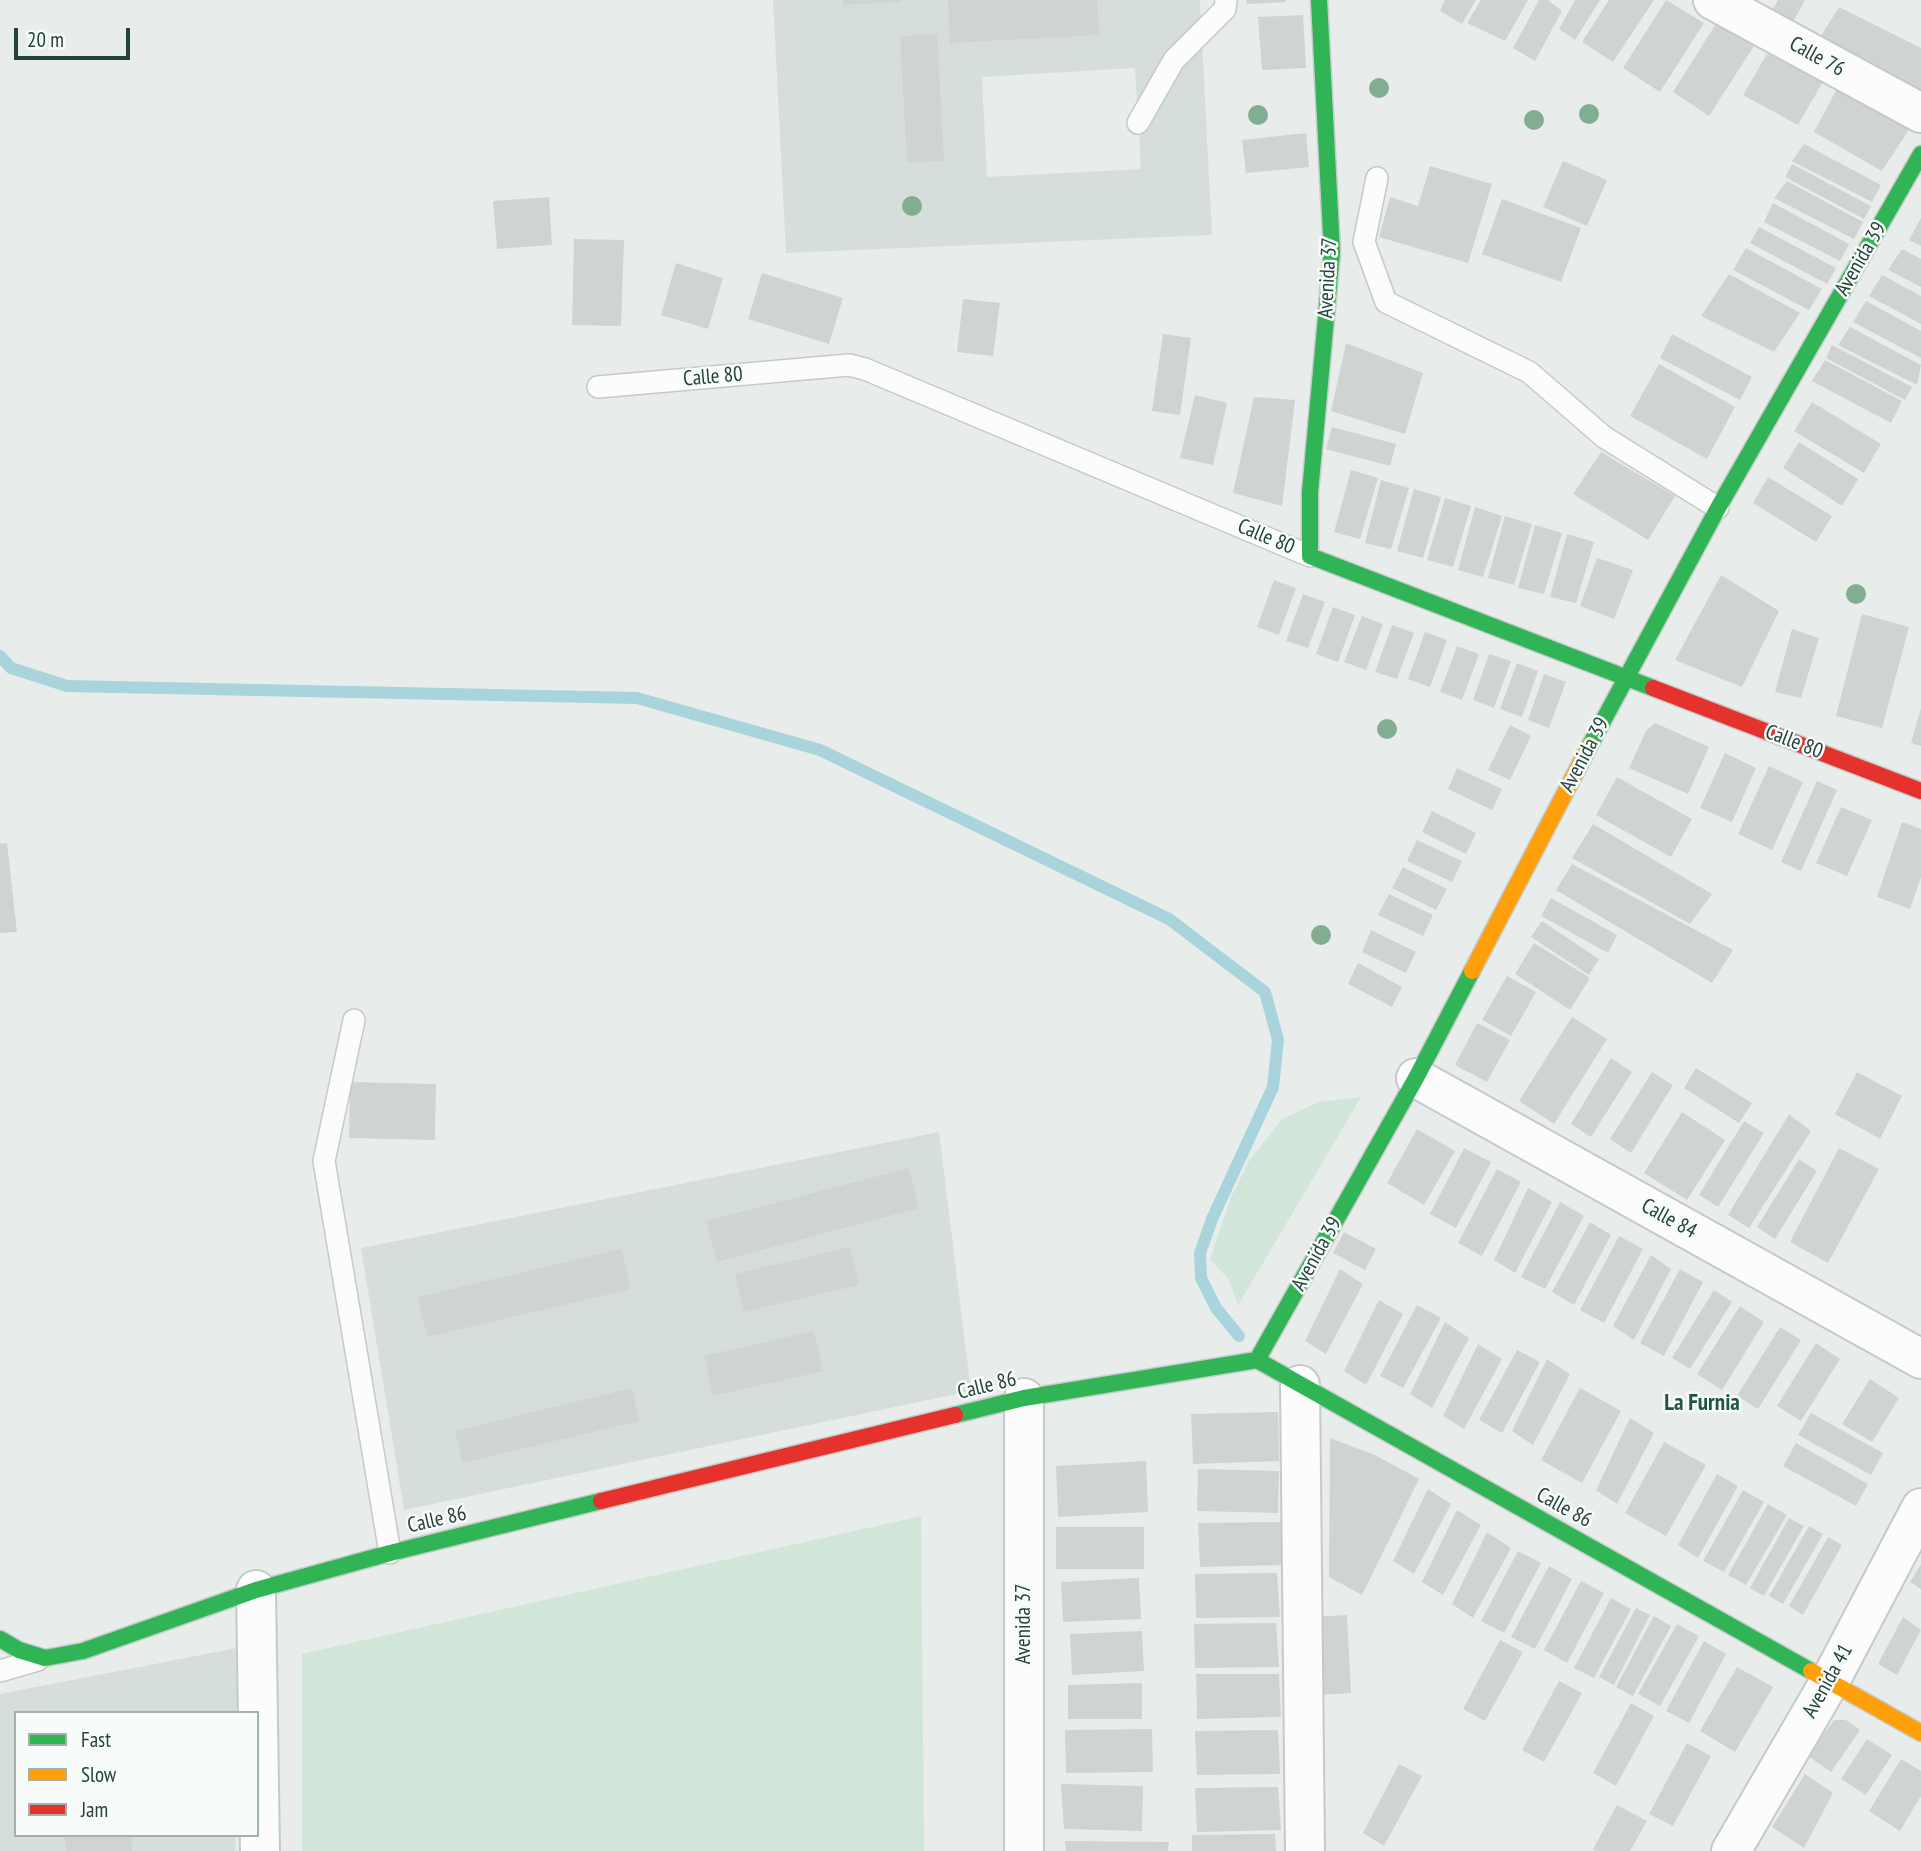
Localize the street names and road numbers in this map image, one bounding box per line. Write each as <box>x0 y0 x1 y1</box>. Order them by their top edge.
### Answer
street label: Calle 76 <box>1785 32 1849 82</box>
street label: Avenida 39 <box>1830 218 1892 300</box>
street label: Avenida 37 <box>1313 237 1343 319</box>
street label: Calle 80 <box>682 362 744 392</box>
street label: Calle 80 <box>1234 514 1298 560</box>
street label: Avenida 39 <box>1555 713 1615 797</box>
street label: Calle 80 <box>1762 720 1826 764</box>
street label: Calle 84 <box>1637 1194 1701 1244</box>
street label: Avenida 39 <box>1286 1213 1348 1295</box>
street label: Calle 86 <box>955 1367 1019 1405</box>
street label: Calle 86 <box>1532 1483 1596 1533</box>
street label: Calle 86 <box>405 1501 469 1539</box>
street label: Avenida 37 <box>1011 1584 1037 1664</box>
street label: Avenida 41 <box>1797 1640 1859 1722</box>

